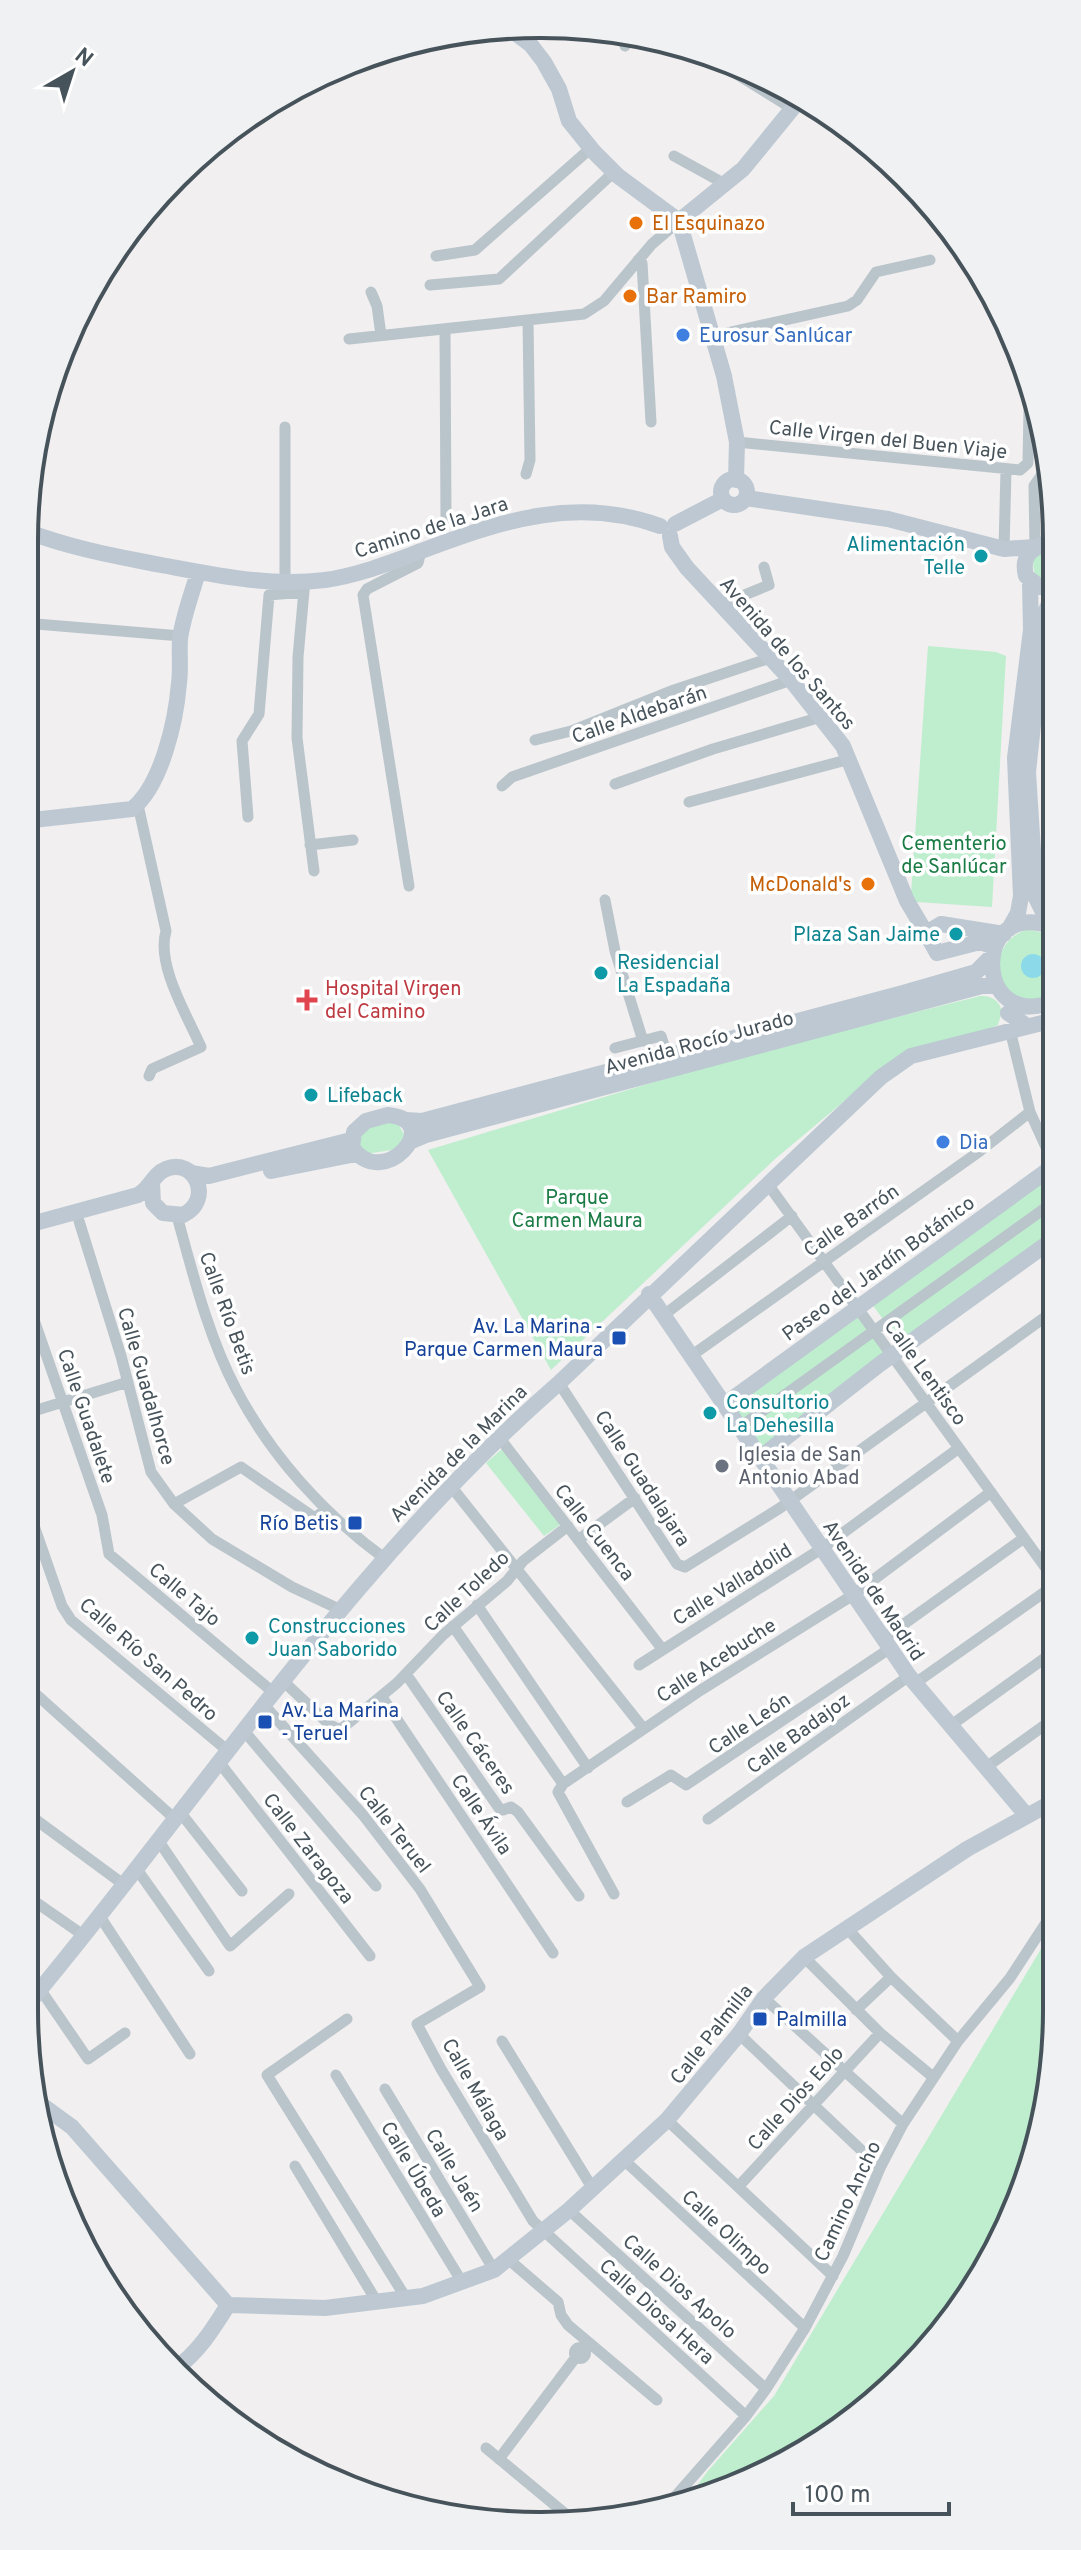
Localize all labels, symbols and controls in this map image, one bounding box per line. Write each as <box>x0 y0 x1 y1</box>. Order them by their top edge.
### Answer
north arrow <box>32 32 112 112</box>
text: N <box>68 43 98 74</box>
place label: El Esquinazo <box>652 212 765 238</box>
marker: El Esquinazo <box>627 214 645 232</box>
place label: Bar Ramiro <box>646 285 747 311</box>
marker: Bar Ramiro <box>621 287 639 305</box>
place label: Eurosur Sanlúcar <box>699 324 853 350</box>
marker: Eurosur Sanlúcar <box>674 326 692 344</box>
street label: Calle Virgen del Buen Viaje <box>767 416 1008 466</box>
street label: Camino de la Jara <box>352 492 512 566</box>
place label: Alimentación Telle <box>846 533 965 582</box>
marker: Alimentación Telle <box>972 547 990 565</box>
street label: Avenida de los Santos <box>713 572 860 736</box>
street label: Calle Aldebarán <box>569 681 711 751</box>
park label: Cementerio de Sanlúcar <box>901 832 1007 881</box>
place label: McDonald's <box>749 873 852 899</box>
marker: McDonald's <box>859 875 877 893</box>
place label: Plaza San Jaime <box>793 923 940 949</box>
marker: Plaza San Jaime <box>947 925 965 943</box>
place label: Residencial La Espadaña <box>617 951 731 1000</box>
marker: Residencial La Espadaña <box>592 964 610 982</box>
place label: Hospital Virgen del Camino <box>325 977 462 1026</box>
marker: Hospital Virgen del Camino <box>296 989 318 1011</box>
street label: Avenida Rocío Jurado <box>602 1006 797 1082</box>
place label: Lifeback <box>327 1084 403 1110</box>
marker: Lifeback <box>302 1086 320 1104</box>
place label: Dia <box>959 1131 988 1157</box>
marker: Dia <box>934 1133 952 1151</box>
street label: Calle Barrón <box>799 1179 905 1264</box>
park label: Parque Carmen Maura <box>512 1186 642 1235</box>
street label: Paseo del Jardín Botánico <box>778 1191 981 1348</box>
street label: Calle Río Betis <box>192 1249 260 1379</box>
street label: Calle Guadalhorce <box>110 1305 180 1469</box>
place label: Av. La Marina - Parque Carmen Maura <box>404 1315 603 1364</box>
street label: Calle Lentisco <box>877 1315 972 1431</box>
marker: Av. La Marina - Parque Carmen Maura <box>610 1329 628 1347</box>
street label: Calle Guadalete <box>50 1346 120 1488</box>
street label: Avenida de la Marina <box>385 1380 534 1529</box>
place label: Consultorio La Dehesilla <box>726 1391 834 1440</box>
marker: Consultorio La Dehesilla <box>701 1404 719 1422</box>
street label: Calle Guadalajara <box>588 1406 695 1552</box>
place label: Iglesia de San Antonio Abad <box>738 1443 861 1492</box>
marker: Iglesia de San Antonio Abad <box>713 1457 731 1475</box>
street label: Calle Cuenca <box>547 1479 639 1587</box>
place label: Río Betis <box>259 1512 339 1538</box>
marker: Río Betis <box>346 1514 364 1532</box>
street label: Avenida de Madrid <box>816 1516 929 1667</box>
street label: Calle Valladolid <box>668 1539 798 1633</box>
street label: Calle Toledo <box>419 1546 516 1639</box>
street label: Calle Tajo <box>142 1558 225 1633</box>
street label: Calle Río San Pedro <box>73 1593 223 1728</box>
street label: Calle Acebuche <box>652 1613 782 1710</box>
place label: Construcciones Juan Saborido <box>268 1615 406 1664</box>
marker: Construcciones Juan Saborido <box>243 1629 261 1647</box>
street label: Calle Cáceres <box>429 1686 520 1800</box>
street label: Calle León <box>704 1688 796 1762</box>
street label: Calle Badajoz <box>742 1688 856 1781</box>
place label: Av. La Marina - Teruel <box>281 1699 399 1748</box>
marker: Av. La Marina - Teruel <box>256 1713 274 1731</box>
street label: Calle Ávila <box>444 1768 519 1861</box>
street label: Calle Teruel <box>351 1781 436 1879</box>
street label: Calle Zaragoza <box>256 1788 359 1910</box>
street label: Calle Palmilla <box>665 1980 760 2091</box>
place label: Palmilla <box>776 2008 847 2034</box>
marker: Palmilla <box>751 2010 769 2028</box>
street label: Calle Málaga <box>435 2034 514 2146</box>
street label: Calle Dios Eolo <box>743 2042 850 2157</box>
street label: Calle Úbeda <box>373 2116 453 2223</box>
street label: Calle Jaén <box>418 2124 488 2218</box>
street label: Camino Ancho <box>810 2137 888 2266</box>
street label: Calle Olimpo <box>675 2185 776 2282</box>
street label: Calle Dios Apolo <box>616 2229 741 2346</box>
street label: Calle Diosa Hera <box>593 2254 719 2371</box>
scale bar <box>793 2466 949 2516</box>
text: 100 m <box>805 2481 871 2511</box>

